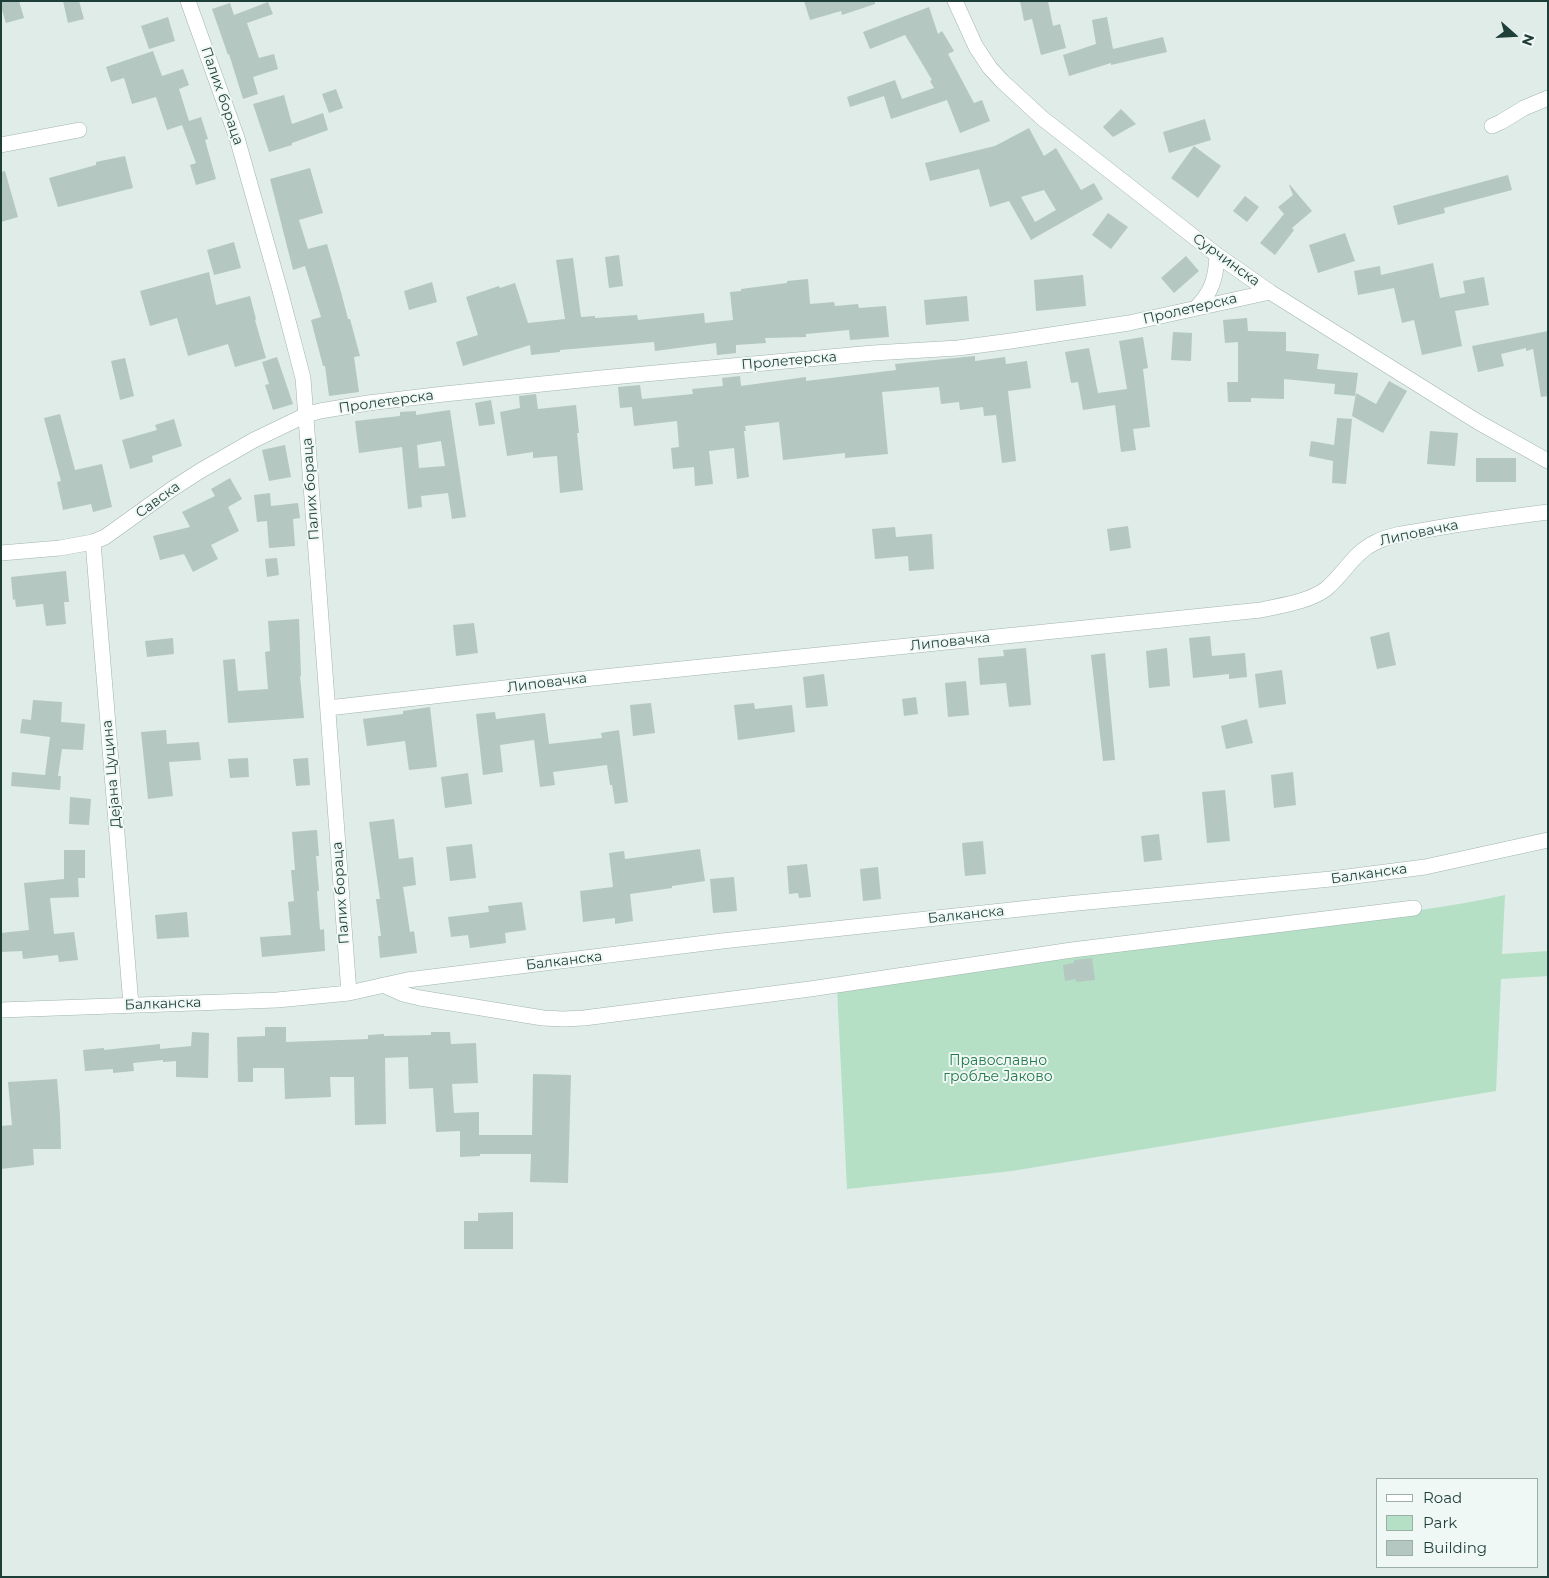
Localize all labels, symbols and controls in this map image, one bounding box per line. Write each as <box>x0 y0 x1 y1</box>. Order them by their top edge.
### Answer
north arrow <box>1489 10 1539 60</box>
text: N <box>1518 32 1539 48</box>
street label: Палих бораца <box>197 45 247 147</box>
street label: Сурчинска <box>1189 230 1263 290</box>
street label: Пролетерска <box>1141 290 1239 328</box>
street label: Пролетерска <box>741 348 837 374</box>
street label: Пролетерска <box>337 387 435 417</box>
street label: Палих бораца <box>299 437 323 541</box>
street label: Савска <box>133 478 183 522</box>
street label: Липовачка <box>1378 516 1460 550</box>
street label: Липовачка <box>909 629 991 655</box>
street label: Липовачка <box>506 670 588 696</box>
street label: Дејана Цуцина <box>99 719 125 829</box>
street label: Палих бораца <box>329 841 353 945</box>
street label: Балканска <box>1330 860 1408 888</box>
street label: Балканска <box>927 903 1005 927</box>
street label: Балканска <box>525 948 603 974</box>
street label: Балканска <box>124 994 202 1014</box>
park label: Православно гробље Јаково <box>943 1053 1053 1086</box>
legend <box>1376 1478 1539 1568</box>
text: Road <box>1423 1488 1462 1507</box>
text: Park <box>1423 1513 1457 1532</box>
text: Building <box>1423 1538 1487 1557</box>

